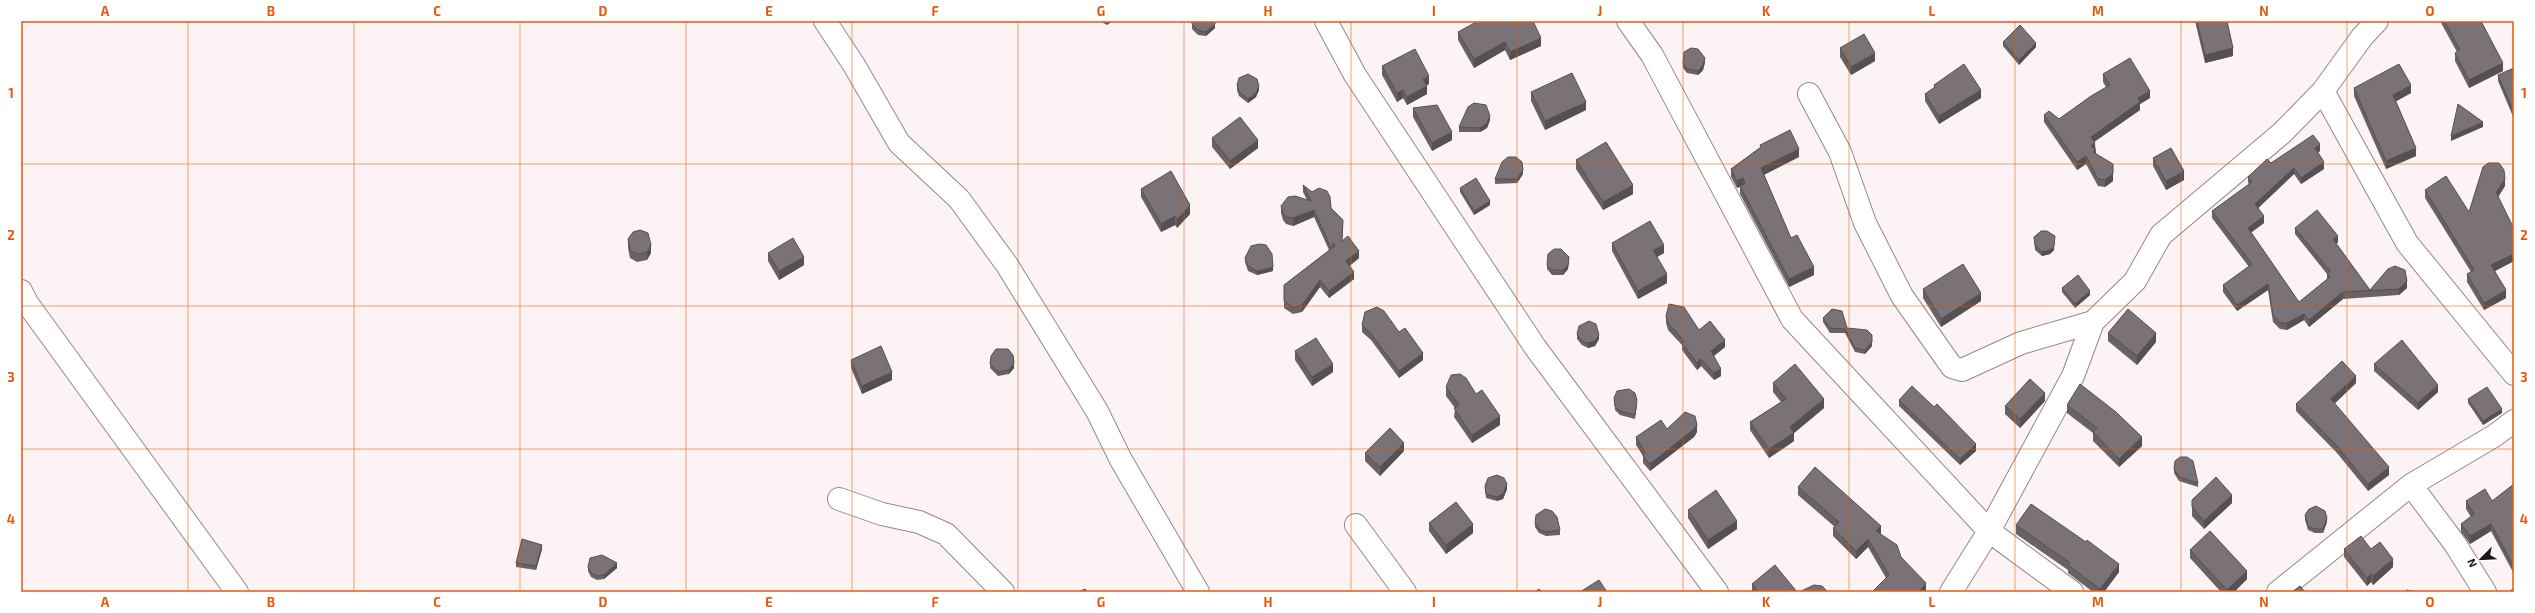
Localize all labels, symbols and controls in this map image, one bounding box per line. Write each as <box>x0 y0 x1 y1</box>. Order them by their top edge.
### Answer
text: A <box>101 3 110 19</box>
text: B <box>267 3 275 19</box>
text: C <box>433 3 441 19</box>
text: D <box>599 3 608 19</box>
text: E <box>765 3 773 19</box>
text: F <box>931 3 939 19</box>
text: G <box>1097 3 1105 19</box>
text: H <box>1264 3 1273 19</box>
text: I <box>1432 3 1436 19</box>
text: J <box>1598 3 1602 19</box>
text: K <box>1762 3 1771 19</box>
text: L <box>1929 3 1936 19</box>
text: M <box>2092 3 2104 19</box>
text: N <box>2259 3 2269 19</box>
text: O <box>2426 3 2435 19</box>
text: 1 <box>8 85 14 101</box>
text: 1 <box>2521 85 2527 101</box>
text: 2 <box>7 227 15 243</box>
text: 2 <box>2520 227 2528 243</box>
text: 3 <box>7 369 15 385</box>
text: 3 <box>2520 369 2528 385</box>
text: 4 <box>7 511 15 527</box>
text: 4 <box>2520 511 2528 527</box>
north arrow <box>2461 539 2501 579</box>
text: N <box>2464 557 2479 570</box>
text: A <box>101 594 110 610</box>
text: B <box>267 594 275 610</box>
text: C <box>433 594 441 610</box>
text: D <box>599 594 608 610</box>
text: E <box>765 594 773 610</box>
text: F <box>931 594 939 610</box>
text: G <box>1097 594 1105 610</box>
text: H <box>1264 594 1273 610</box>
text: I <box>1432 594 1436 610</box>
text: J <box>1598 594 1602 610</box>
text: K <box>1762 594 1771 610</box>
text: L <box>1929 594 1936 610</box>
text: M <box>2092 594 2104 610</box>
text: N <box>2259 594 2269 610</box>
text: O <box>2426 594 2435 610</box>

